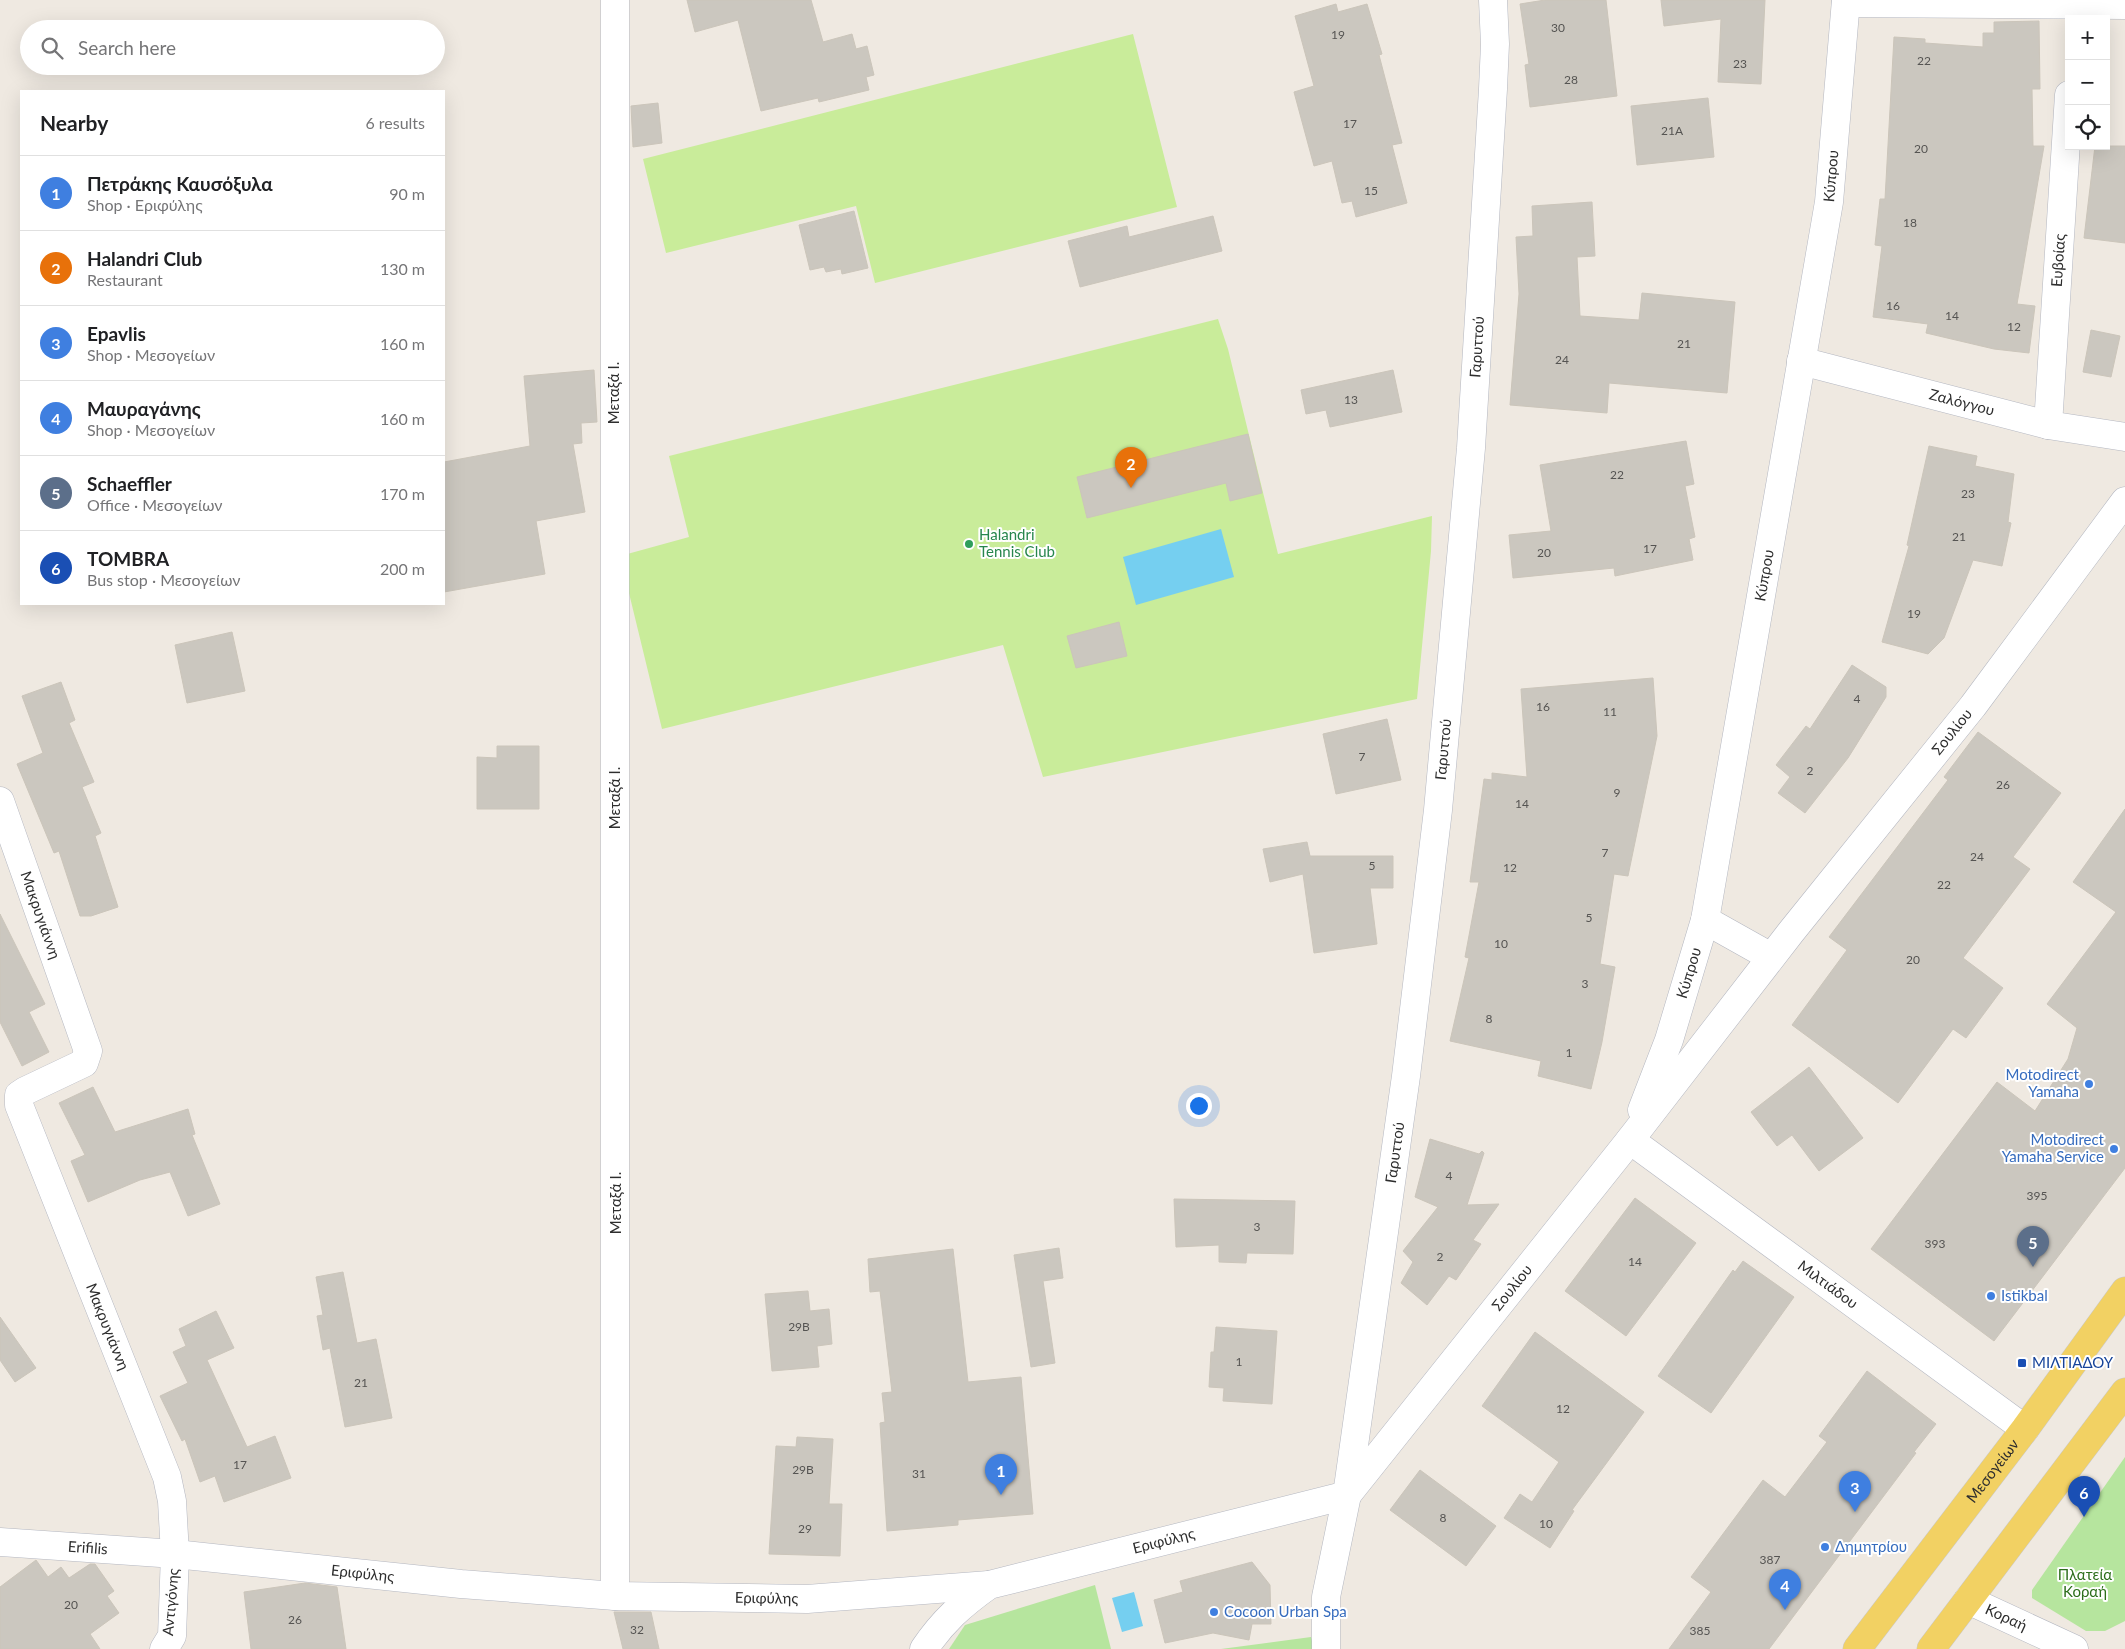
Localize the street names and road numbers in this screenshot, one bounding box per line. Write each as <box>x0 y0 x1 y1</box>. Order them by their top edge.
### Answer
street label: Κύπρου <box>1819 149 1841 203</box>
street label: Ευβοίας <box>2047 233 2068 287</box>
street label: Γαρυττού <box>1465 315 1487 378</box>
street label: Μεταξά Ι. <box>604 362 623 424</box>
street label: Ζαλόγγου <box>1927 385 1996 419</box>
street label: Κύπρου <box>1750 548 1777 603</box>
street label: Σουλίου <box>1927 705 1975 758</box>
street label: Γαρυττού <box>1431 718 1454 781</box>
street label: Μεταξά Ι. <box>605 767 624 829</box>
street label: Μακρυγιάννη <box>17 868 65 961</box>
street label: Κύπρου <box>1672 945 1704 1000</box>
street label: Γαρυττού <box>1381 1121 1407 1184</box>
street label: Μεταξά Ι. <box>606 1172 625 1234</box>
street label: Μιλτιάδου <box>1795 1256 1862 1312</box>
street label: Σουλίου <box>1488 1260 1535 1314</box>
street label: Μακρυγιάννη <box>83 1280 134 1373</box>
street label: Μεσογείων <box>1962 1435 2022 1506</box>
street label: Εριφύλης <box>1131 1524 1197 1557</box>
street label: Erifilis <box>67 1537 108 1557</box>
street label: Εριφύλης <box>330 1560 395 1585</box>
street label: Αντιγόνης <box>158 1567 182 1636</box>
street label: Εριφύλης <box>735 1588 798 1607</box>
street label: Κοραή <box>1983 1599 2030 1634</box>

